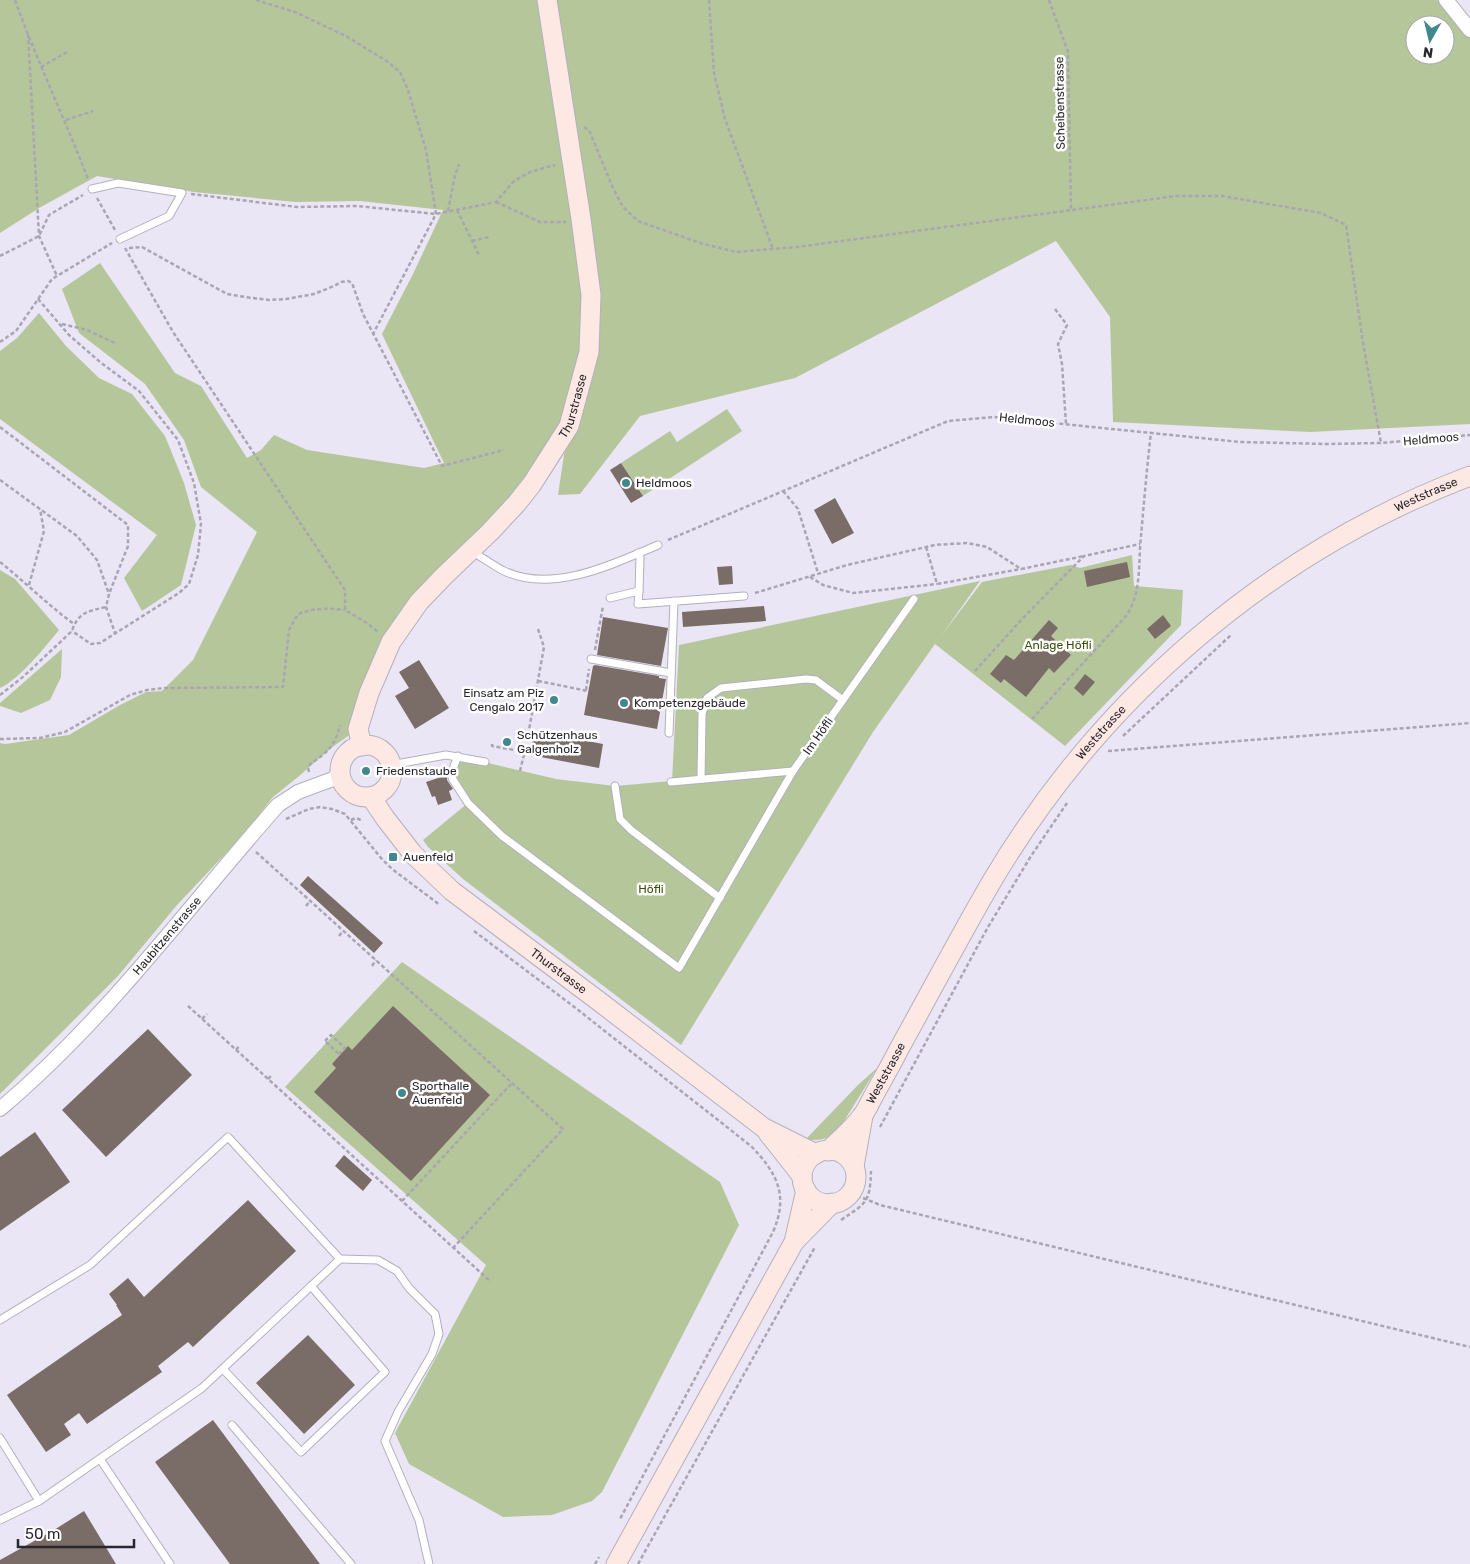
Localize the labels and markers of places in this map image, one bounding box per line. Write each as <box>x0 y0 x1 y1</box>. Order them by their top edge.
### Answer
place label: Heldmoos <box>636 476 692 490</box>
marker: Heldmoos <box>620 477 632 489</box>
place label: Einsatz am Piz Cengalo 2017 <box>463 686 544 714</box>
marker: Einsatz am Piz Cengalo 2017 <box>548 694 560 706</box>
place label: Kompetenzgebäude <box>634 696 746 710</box>
marker: Kompetenzgebäude <box>618 697 630 709</box>
place label: Schützenhaus Galgenholz <box>517 728 598 756</box>
marker: Schützenhaus Galgenholz <box>501 736 513 748</box>
place label: Friedenstaube <box>376 764 457 778</box>
marker: Friedenstaube <box>360 765 372 777</box>
place label: Auenfeld <box>403 850 453 864</box>
marker: Auenfeld <box>387 851 399 863</box>
place label: Sporthalle Auenfeld <box>412 1079 470 1107</box>
marker: Sporthalle Auenfeld <box>396 1087 408 1099</box>

